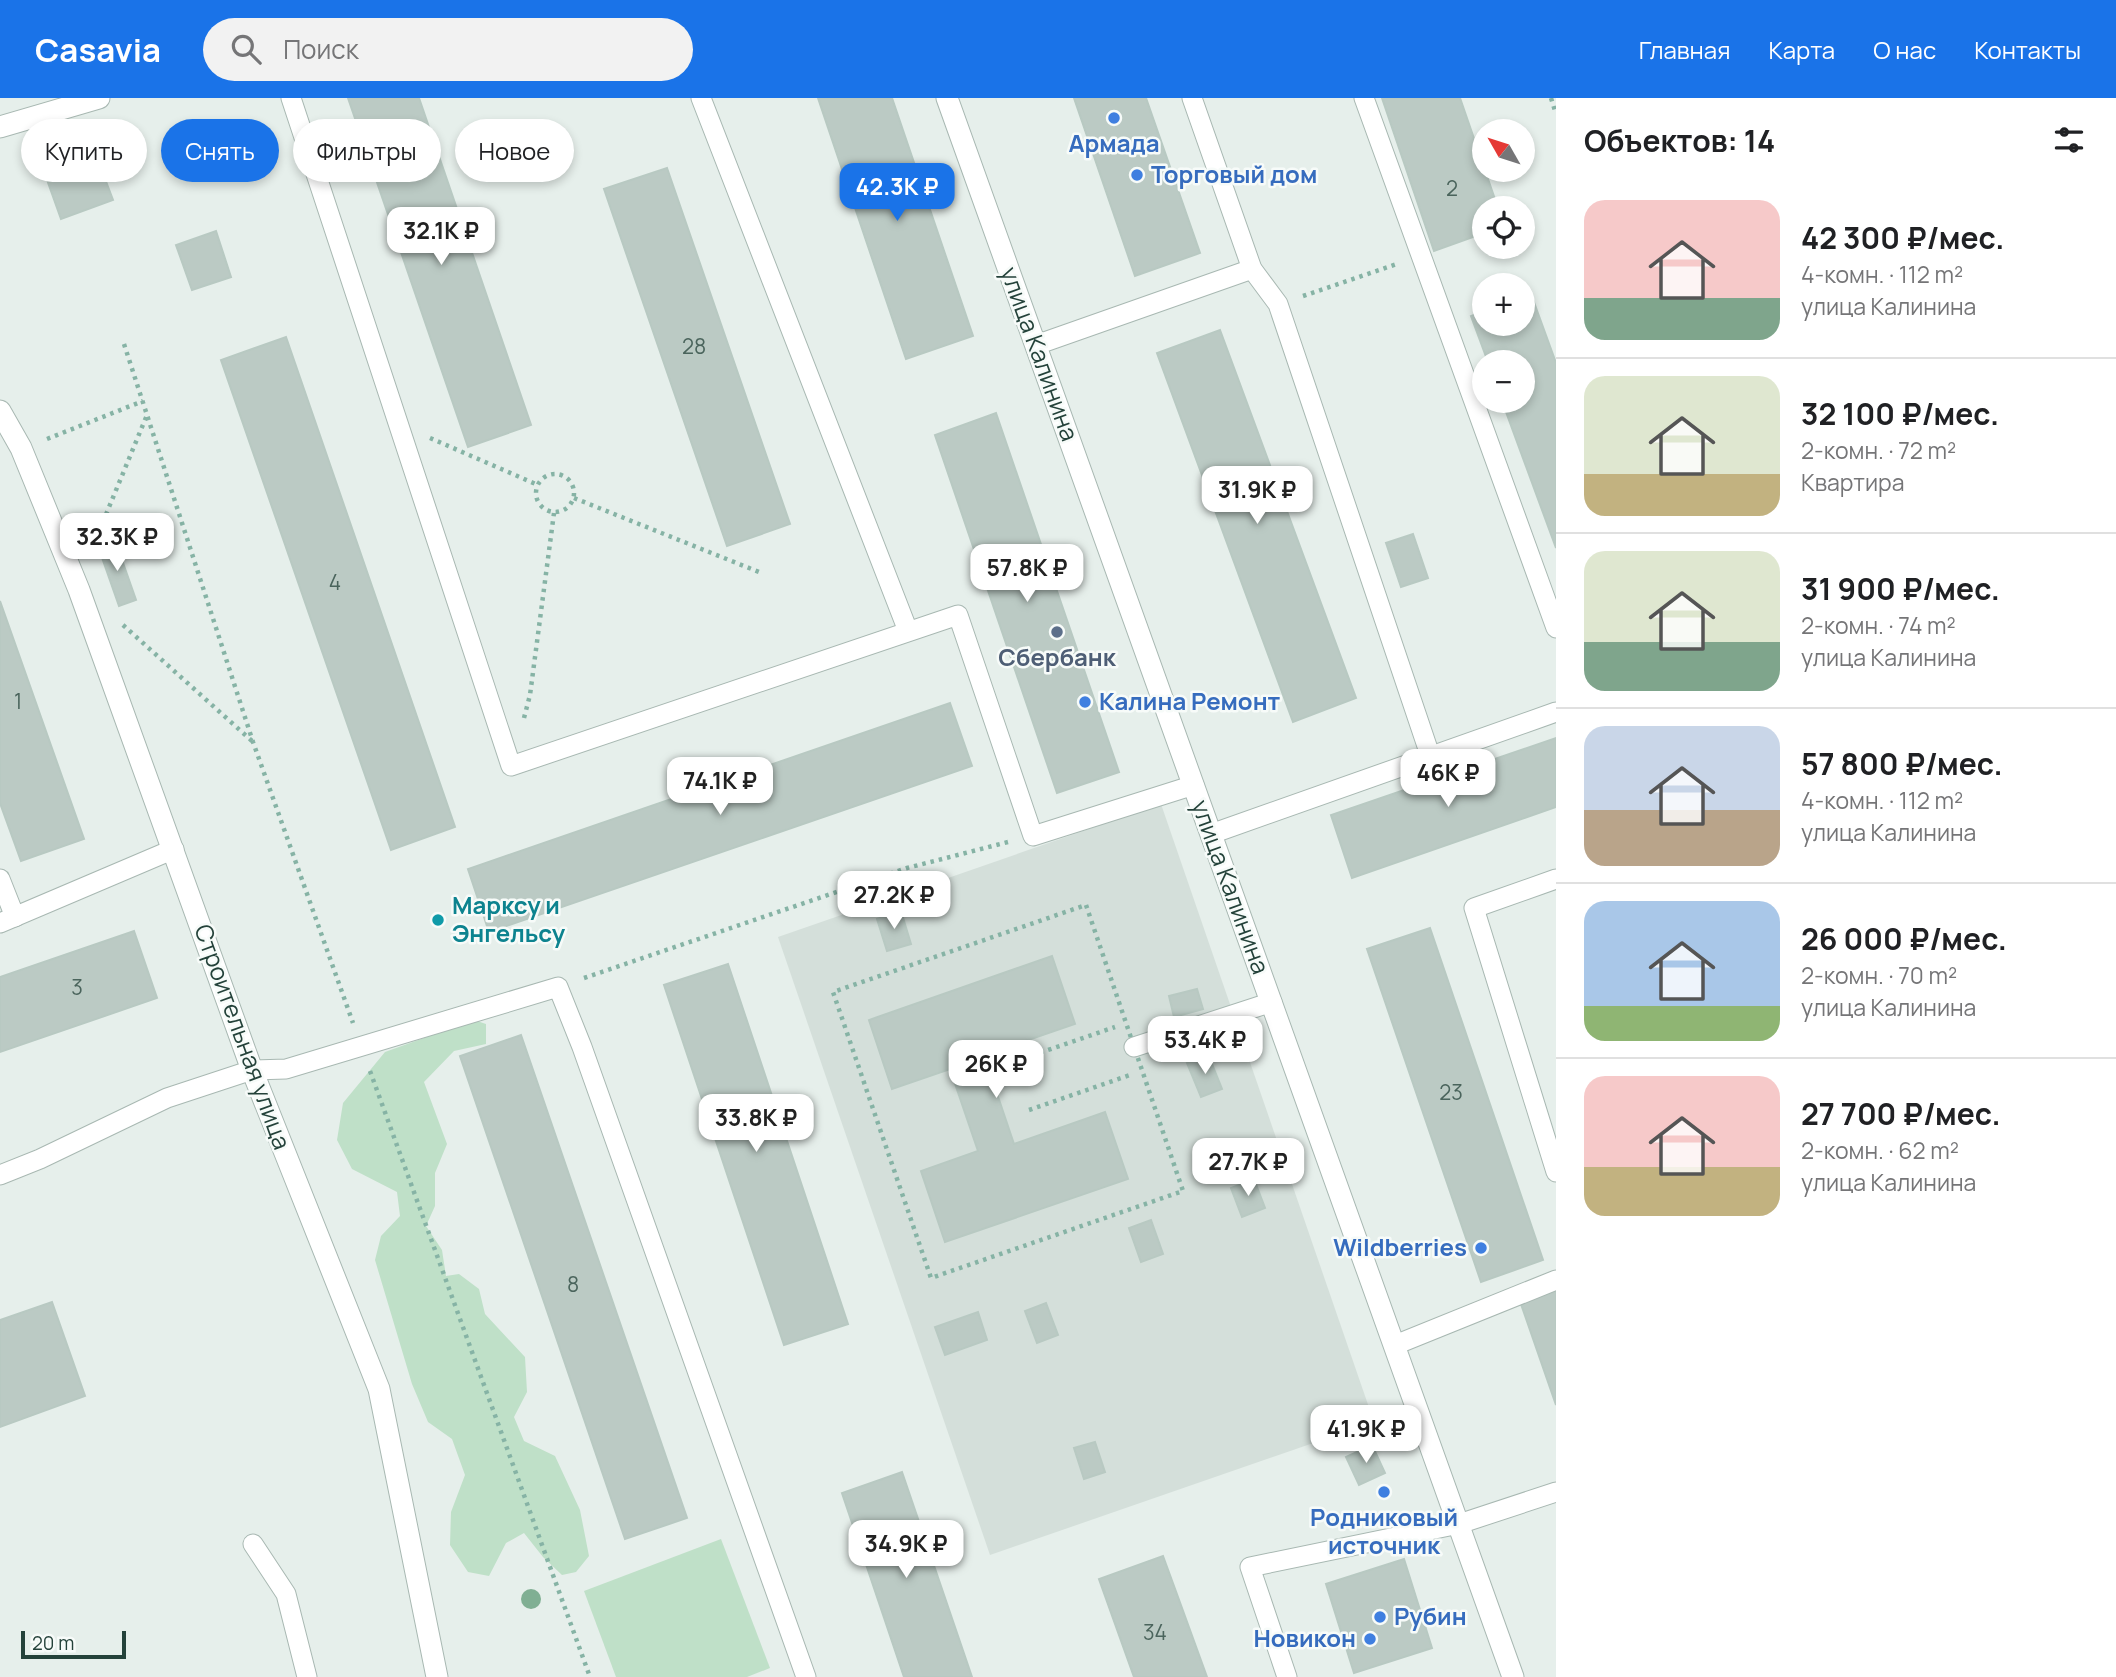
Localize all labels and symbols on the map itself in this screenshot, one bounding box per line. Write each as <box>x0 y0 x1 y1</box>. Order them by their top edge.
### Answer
marker: Армада <box>1106 110 1122 126</box>
north arrow <box>1472 119 1535 182</box>
place label: Армада <box>1068 126 1160 159</box>
place label: Торговый дом <box>1151 157 1317 190</box>
pin: 42.3K ₽ <box>832 164 962 223</box>
marker: Торговый дом <box>1129 167 1145 183</box>
house number: 2 <box>1446 174 1458 202</box>
pin: 32.1K ₽ <box>376 208 506 267</box>
street label: улица Калинина <box>994 262 1087 445</box>
house number: 28 <box>682 332 706 360</box>
pin: 31.9K ₽ <box>1192 466 1322 526</box>
pin: 32.3K ₽ <box>52 514 182 573</box>
pin: 57.8K ₽ <box>962 545 1092 604</box>
house number: 4 <box>329 568 341 596</box>
marker: Сбербанк <box>1049 624 1065 640</box>
place label: Сбербанк <box>998 640 1117 673</box>
place label: Калина Ремонт <box>1099 684 1281 717</box>
house number: 1 <box>14 687 22 715</box>
marker: Калина Ремонт <box>1077 694 1093 710</box>
pin: 46K ₽ <box>1399 750 1497 809</box>
pin: 74.1K ₽ <box>655 758 785 817</box>
street label: улица Калинина <box>1185 795 1278 978</box>
pin: 27.2K ₽ <box>829 872 959 931</box>
place label: Марксу и Энгельсу <box>452 888 566 949</box>
marker: Марксу и Энгельсу <box>430 912 446 928</box>
street label: Строительная улица <box>187 919 299 1154</box>
house number: 3 <box>71 973 83 1001</box>
pin: 53.4K ₽ <box>1140 1016 1270 1076</box>
pin: 26K ₽ <box>947 1040 1045 1100</box>
house number: 23 <box>1439 1078 1463 1106</box>
pin: 33.8K ₽ <box>691 1094 821 1154</box>
pin: 27.7K ₽ <box>1183 1138 1313 1198</box>
place label: Wildberries <box>1333 1230 1467 1263</box>
marker: Wildberries <box>1473 1240 1489 1256</box>
house number: 8 <box>567 1270 579 1298</box>
pin: 41.9K ₽ <box>1301 1406 1431 1465</box>
marker: Родниковый источник <box>1376 1484 1392 1500</box>
place label: Родниковый источник <box>1310 1500 1458 1561</box>
pin: 34.9K ₽ <box>841 1520 971 1580</box>
place label: Рубин <box>1394 1599 1467 1632</box>
marker: Рубин <box>1372 1609 1388 1625</box>
house number: 34 <box>1143 1618 1167 1646</box>
place label: Новикон <box>1253 1621 1356 1654</box>
scale bar <box>21 1628 126 1660</box>
marker: Новикон <box>1362 1631 1378 1647</box>

